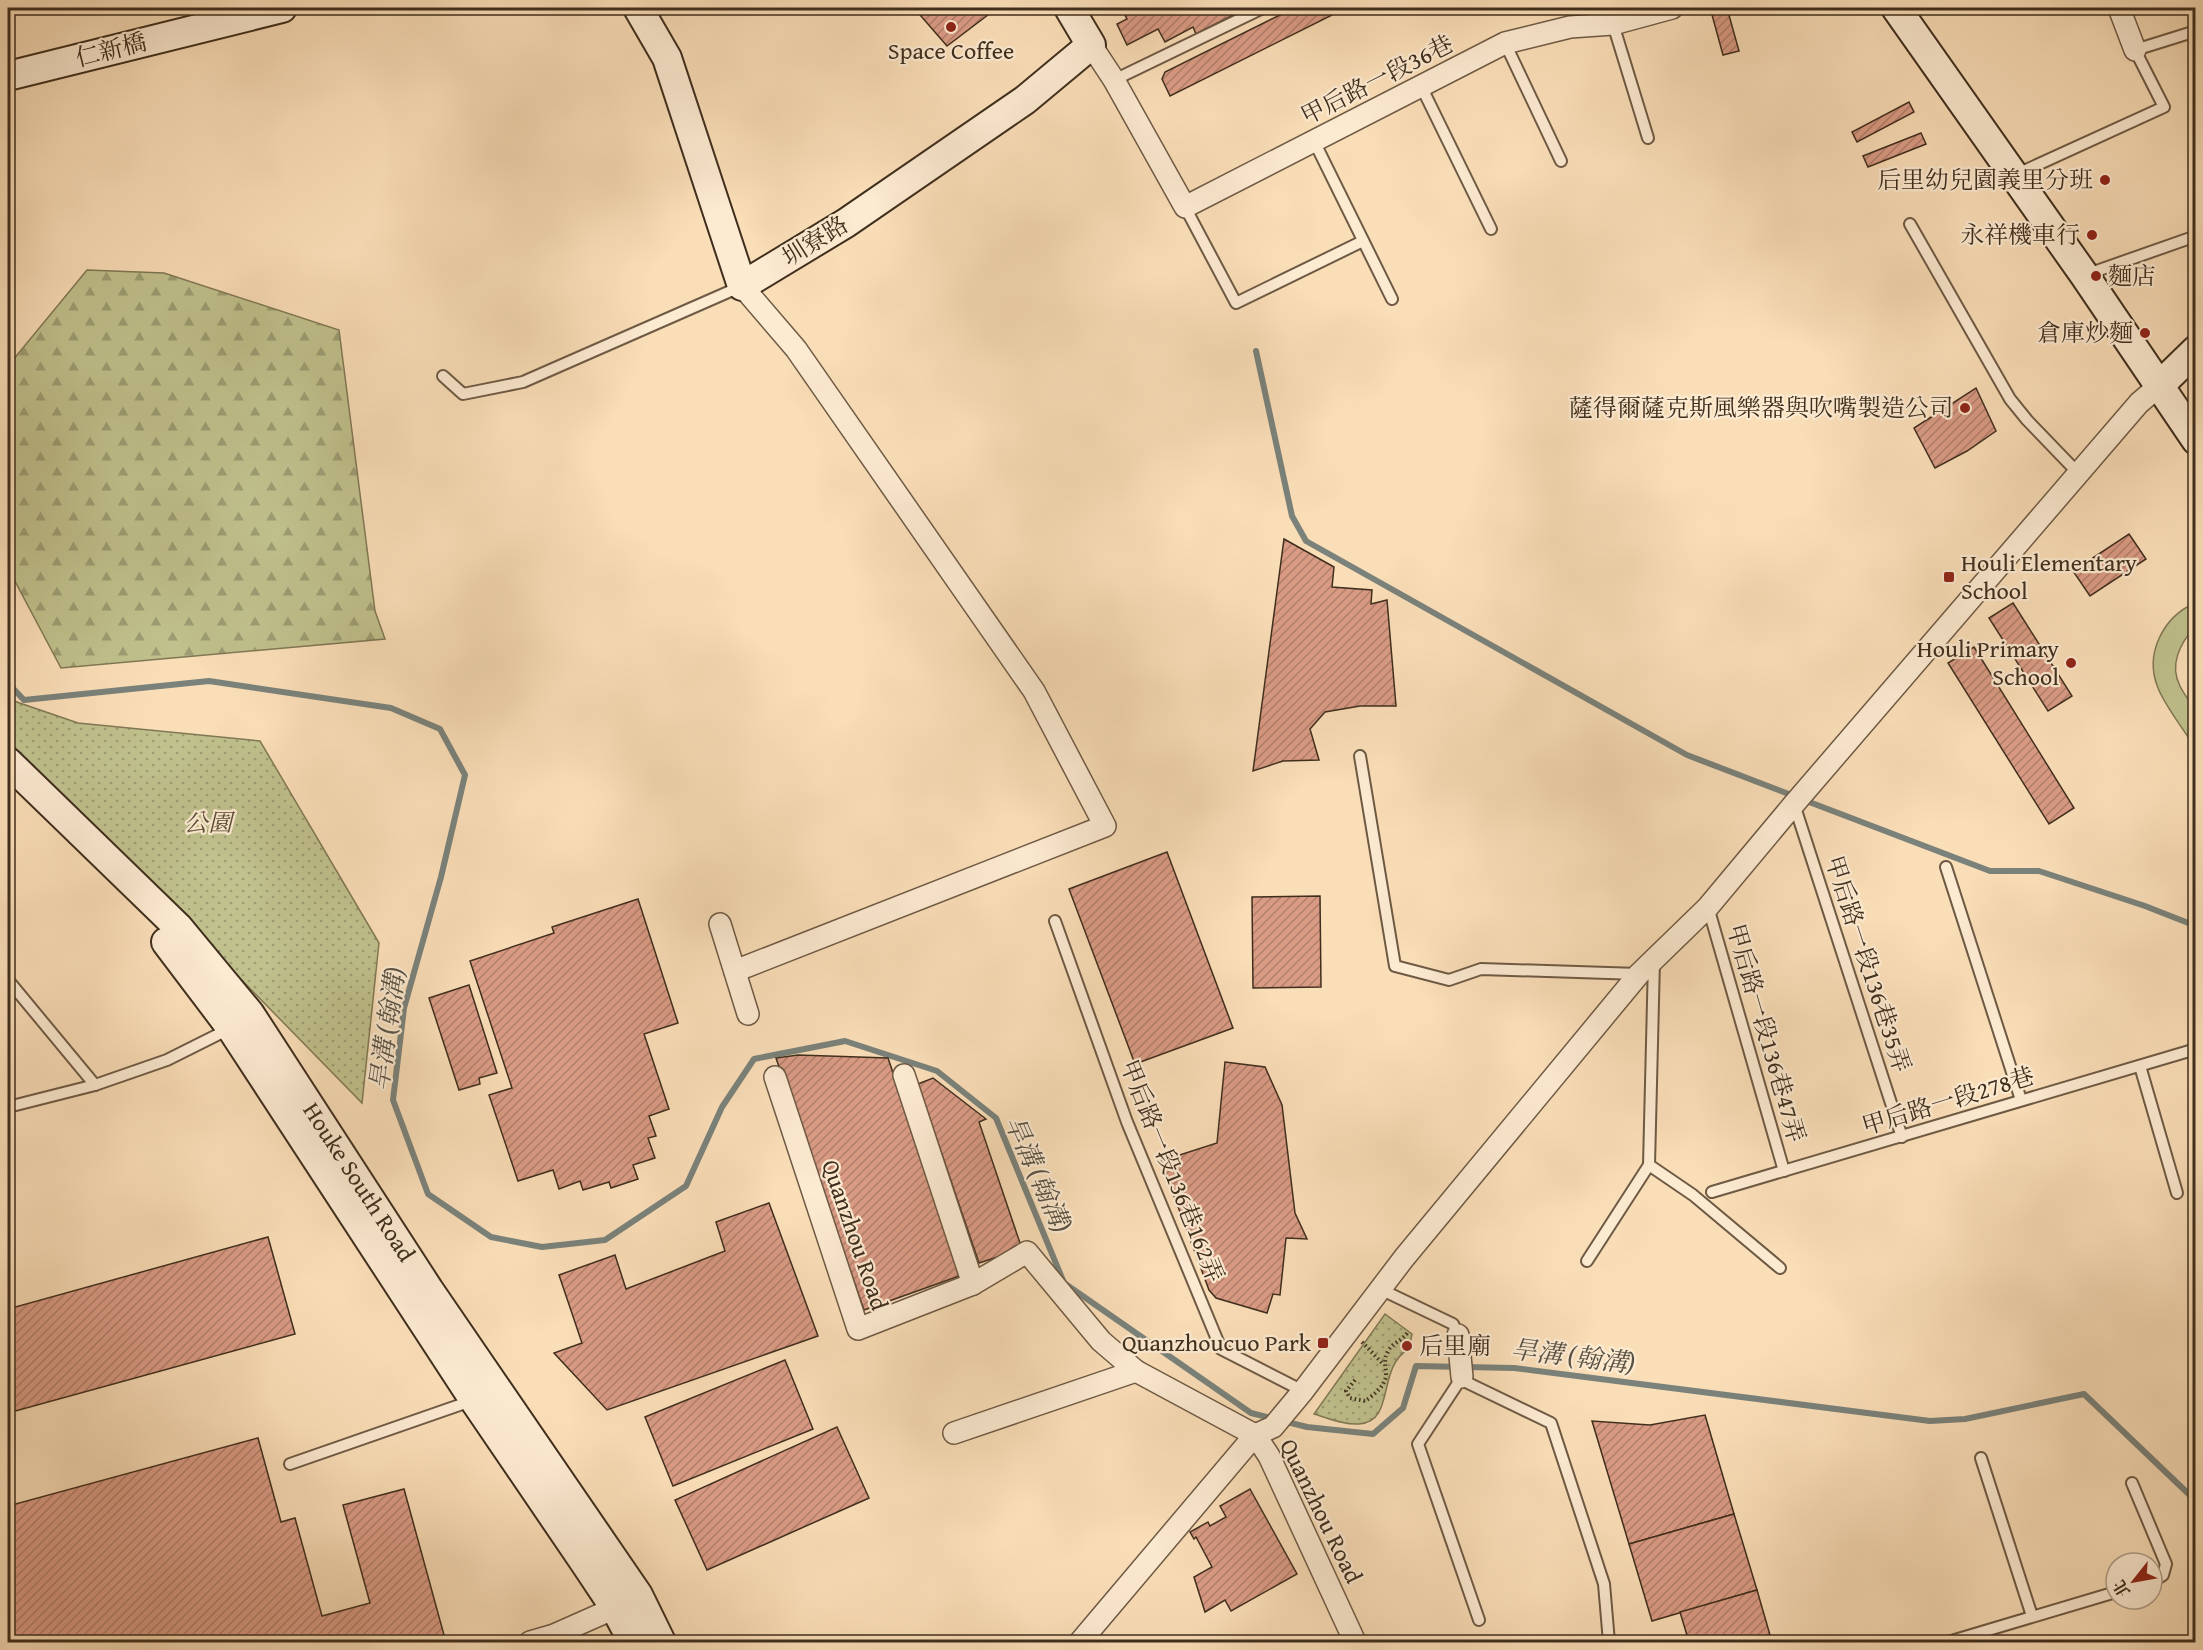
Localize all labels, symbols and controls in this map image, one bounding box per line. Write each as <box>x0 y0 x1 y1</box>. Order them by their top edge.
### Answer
marker: Space Coffee <box>944 20 958 34</box>
street label: 仁新橋 <box>72 24 150 75</box>
street label: 甲后路一段36巷 <box>1294 26 1459 133</box>
place label: Space Coffee <box>888 33 1014 68</box>
place label: 后里幼兒園義里分班 <box>1877 162 2093 197</box>
marker: 后里幼兒園義里分班 <box>2098 173 2112 187</box>
street label: 圳寮路 <box>775 207 855 274</box>
place label: 永祥機車行 <box>1960 217 2080 252</box>
marker: 永祥機車行 <box>2085 228 2099 242</box>
place label: 麵店 <box>2108 258 2156 293</box>
marker: 麵店 <box>2089 269 2103 283</box>
place label: 倉庫炒麵 <box>2037 315 2133 350</box>
marker: 倉庫炒麵 <box>2138 326 2152 340</box>
place label: 薩得爾薩克斯風樂器與吹嘴製造公司 <box>1569 390 1953 425</box>
marker: 薩得爾薩克斯風樂器與吹嘴製造公司 <box>1958 401 1972 415</box>
place label: Houli Elementary School <box>1961 545 2137 608</box>
marker: Houli Elementary School <box>1942 570 1956 584</box>
place label: Houli Primary School <box>1917 631 2059 694</box>
marker: Houli Primary School <box>2064 656 2078 670</box>
park label: 公園 <box>184 805 236 840</box>
street label: 甲后路一段136巷35弄 <box>1817 851 1920 1077</box>
street label: 甲后路一段136巷47弄 <box>1719 920 1814 1146</box>
water label: 旱溝 (翰溝) <box>359 964 414 1093</box>
street label: 甲后路一段136巷162弄 <box>1112 1054 1233 1287</box>
street label: 甲后路一段278巷 <box>1857 1058 2038 1143</box>
street label: Houke South Road <box>295 1095 424 1268</box>
water label: 旱溝 (翰溝) <box>995 1109 1082 1239</box>
street label: Quanzhou Road <box>813 1155 898 1315</box>
place label: Quanzhoucuo Park <box>1122 1325 1312 1360</box>
place label: 后里廟 <box>1419 1328 1491 1363</box>
water label: 旱溝 (翰溝) <box>1509 1329 1637 1382</box>
marker: Quanzhoucuo Park <box>1316 1336 1330 1350</box>
marker: 后里廟 <box>1400 1339 1414 1353</box>
street label: Quanzhou Road <box>1271 1433 1372 1589</box>
north arrow <box>2104 1551 2164 1611</box>
text: 北 <box>2107 1576 2136 1602</box>

